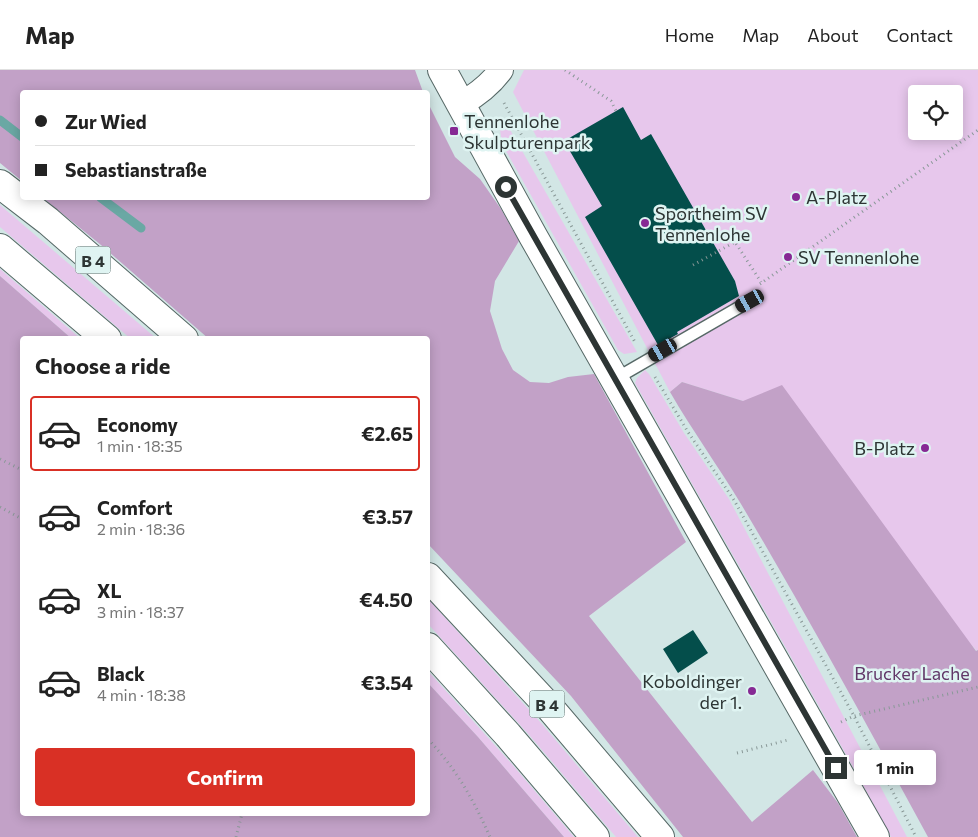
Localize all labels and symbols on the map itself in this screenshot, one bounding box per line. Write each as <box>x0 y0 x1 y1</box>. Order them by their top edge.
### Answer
place label: Tennenlohe Skulpturenpark <box>464 110 591 153</box>
marker: Tennenlohe Skulpturenpark <box>448 125 460 137</box>
route start <box>495 176 517 198</box>
place label: A-Platz <box>806 186 867 208</box>
marker: A-Platz <box>790 191 802 203</box>
place label: Sportheim SV Tennenlohe <box>655 202 768 245</box>
marker: Sportheim SV Tennenlohe <box>639 217 651 229</box>
road number: B 4 <box>76 246 110 274</box>
place label: SV Tennenlohe <box>798 246 919 268</box>
marker: SV Tennenlohe <box>782 251 794 263</box>
car <box>733 287 766 315</box>
car <box>646 336 679 364</box>
place label: B-Platz <box>854 437 915 459</box>
marker: B-Platz <box>919 442 931 454</box>
park label: Brucker Lache <box>854 662 970 684</box>
place label: Koboldinger der 1. <box>642 670 742 713</box>
marker: Koboldinger der 1. <box>746 685 758 697</box>
road number: B 4 <box>530 690 564 718</box>
callout: 1 min <box>854 750 936 786</box>
route end <box>825 757 847 779</box>

